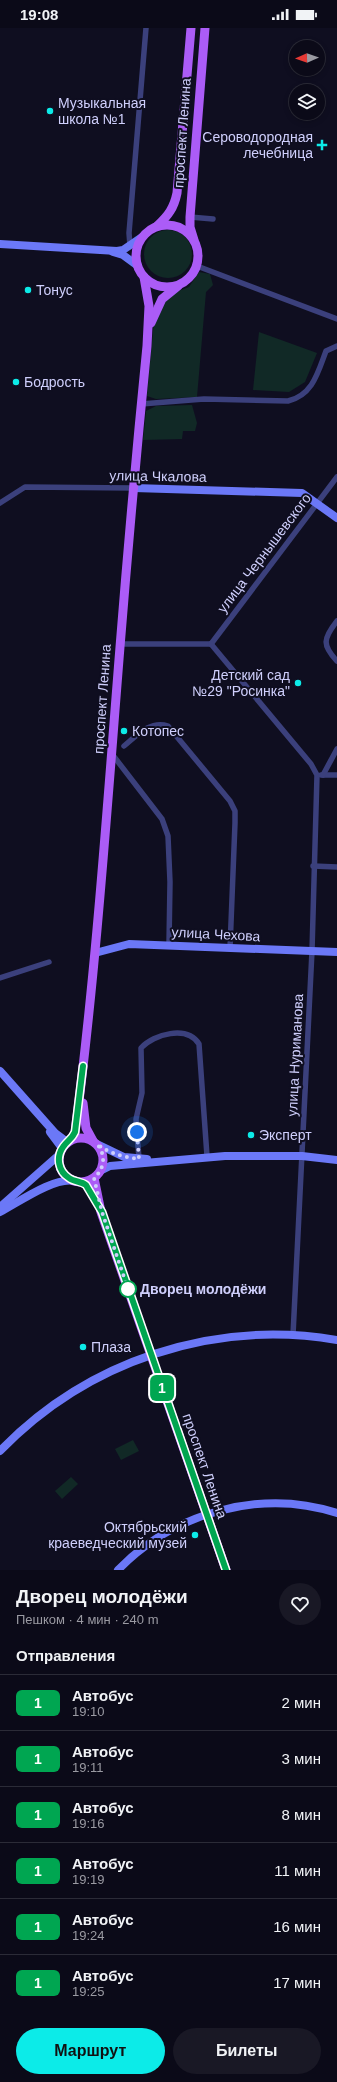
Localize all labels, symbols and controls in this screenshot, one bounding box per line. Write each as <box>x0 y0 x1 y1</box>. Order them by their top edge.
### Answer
text: 19:08 <box>20 6 58 23</box>
north arrow <box>289 40 325 76</box>
map controls <box>289 40 325 120</box>
street label: проспект Ленина <box>170 77 194 189</box>
button: layers <box>289 84 325 120</box>
place label: Музыкальная школа №1 <box>58 95 146 127</box>
marker: Музыкальная школа №1 <box>45 106 55 116</box>
place label: Сероводородная лечебница <box>202 129 313 161</box>
marker: Сероводородная лечебница <box>316 139 328 151</box>
place label: Тонус <box>36 282 73 298</box>
marker: Тонус <box>23 285 33 295</box>
place label: Бодрость <box>24 374 85 390</box>
marker: Бодрость <box>11 377 21 387</box>
street label: улица Чкалова <box>109 467 207 485</box>
street label: улица Чернышевского <box>214 490 314 616</box>
street label: проспект Ленина <box>90 643 114 755</box>
place label: Детский сад №29 "Росинка" <box>192 667 290 699</box>
marker: Детский сад №29 "Росинка" <box>293 678 303 688</box>
place label: Котопес <box>132 723 184 739</box>
marker: Котопес <box>119 726 129 736</box>
street label: улица Чехова <box>171 924 261 944</box>
street label: улица Нуриманова <box>284 993 306 1117</box>
your location <box>127 1122 147 1142</box>
place label: Эксперт <box>259 1127 312 1143</box>
marker: Эксперт <box>246 1130 256 1140</box>
marker: Дворец молодёжи <box>119 1280 137 1298</box>
place label: Дворец молодёжи <box>140 1281 266 1297</box>
place label: Плаза <box>91 1339 131 1355</box>
marker: Плаза <box>78 1342 88 1352</box>
line badge: 1 <box>149 1375 175 1401</box>
text: 1 <box>158 1380 166 1396</box>
street label: проспект Ленина <box>180 1411 231 1521</box>
place label: Октябрьский краеведческий музей <box>48 1519 187 1551</box>
marker: Октябрьский краеведческий музей <box>190 1530 200 1540</box>
button: heart <box>279 1583 321 1625</box>
text: Дворец молодёжи <box>16 1586 188 1607</box>
text: Пешком · 4 мин · 240 m <box>16 1612 158 1627</box>
text: Отправления <box>16 1647 115 1664</box>
text: Автобус <box>72 1687 134 1704</box>
text: 2 мин <box>282 1694 321 1711</box>
text: 1 <box>34 1695 42 1711</box>
text: 19:10 <box>72 1704 105 1719</box>
text: Автобус <box>72 1743 134 1760</box>
text: 3 мин <box>282 1750 321 1767</box>
text: 1 <box>34 1751 42 1767</box>
text: 19:11 <box>72 1760 104 1775</box>
text: Автобус <box>72 1799 134 1816</box>
text: 8 мин <box>282 1806 321 1823</box>
text: 1 <box>34 1807 42 1823</box>
text: 19:16 <box>72 1816 105 1831</box>
text: Автобус <box>72 1855 134 1872</box>
text: 11 мин <box>274 1862 321 1879</box>
text: 1 <box>34 1863 42 1879</box>
text: 19:19 <box>72 1872 105 1887</box>
text: Автобус <box>72 1911 134 1928</box>
text: 16 мин <box>273 1918 321 1935</box>
text: 1 <box>34 1919 42 1935</box>
text: 19:24 <box>72 1928 105 1943</box>
text: Автобус <box>72 1967 134 1984</box>
text: 17 мин <box>273 1974 321 1991</box>
text: 1 <box>34 1975 42 1991</box>
text: 19:25 <box>72 1984 105 1999</box>
button: Маршрут <box>16 2028 165 2074</box>
button: Билеты <box>173 2028 321 2074</box>

